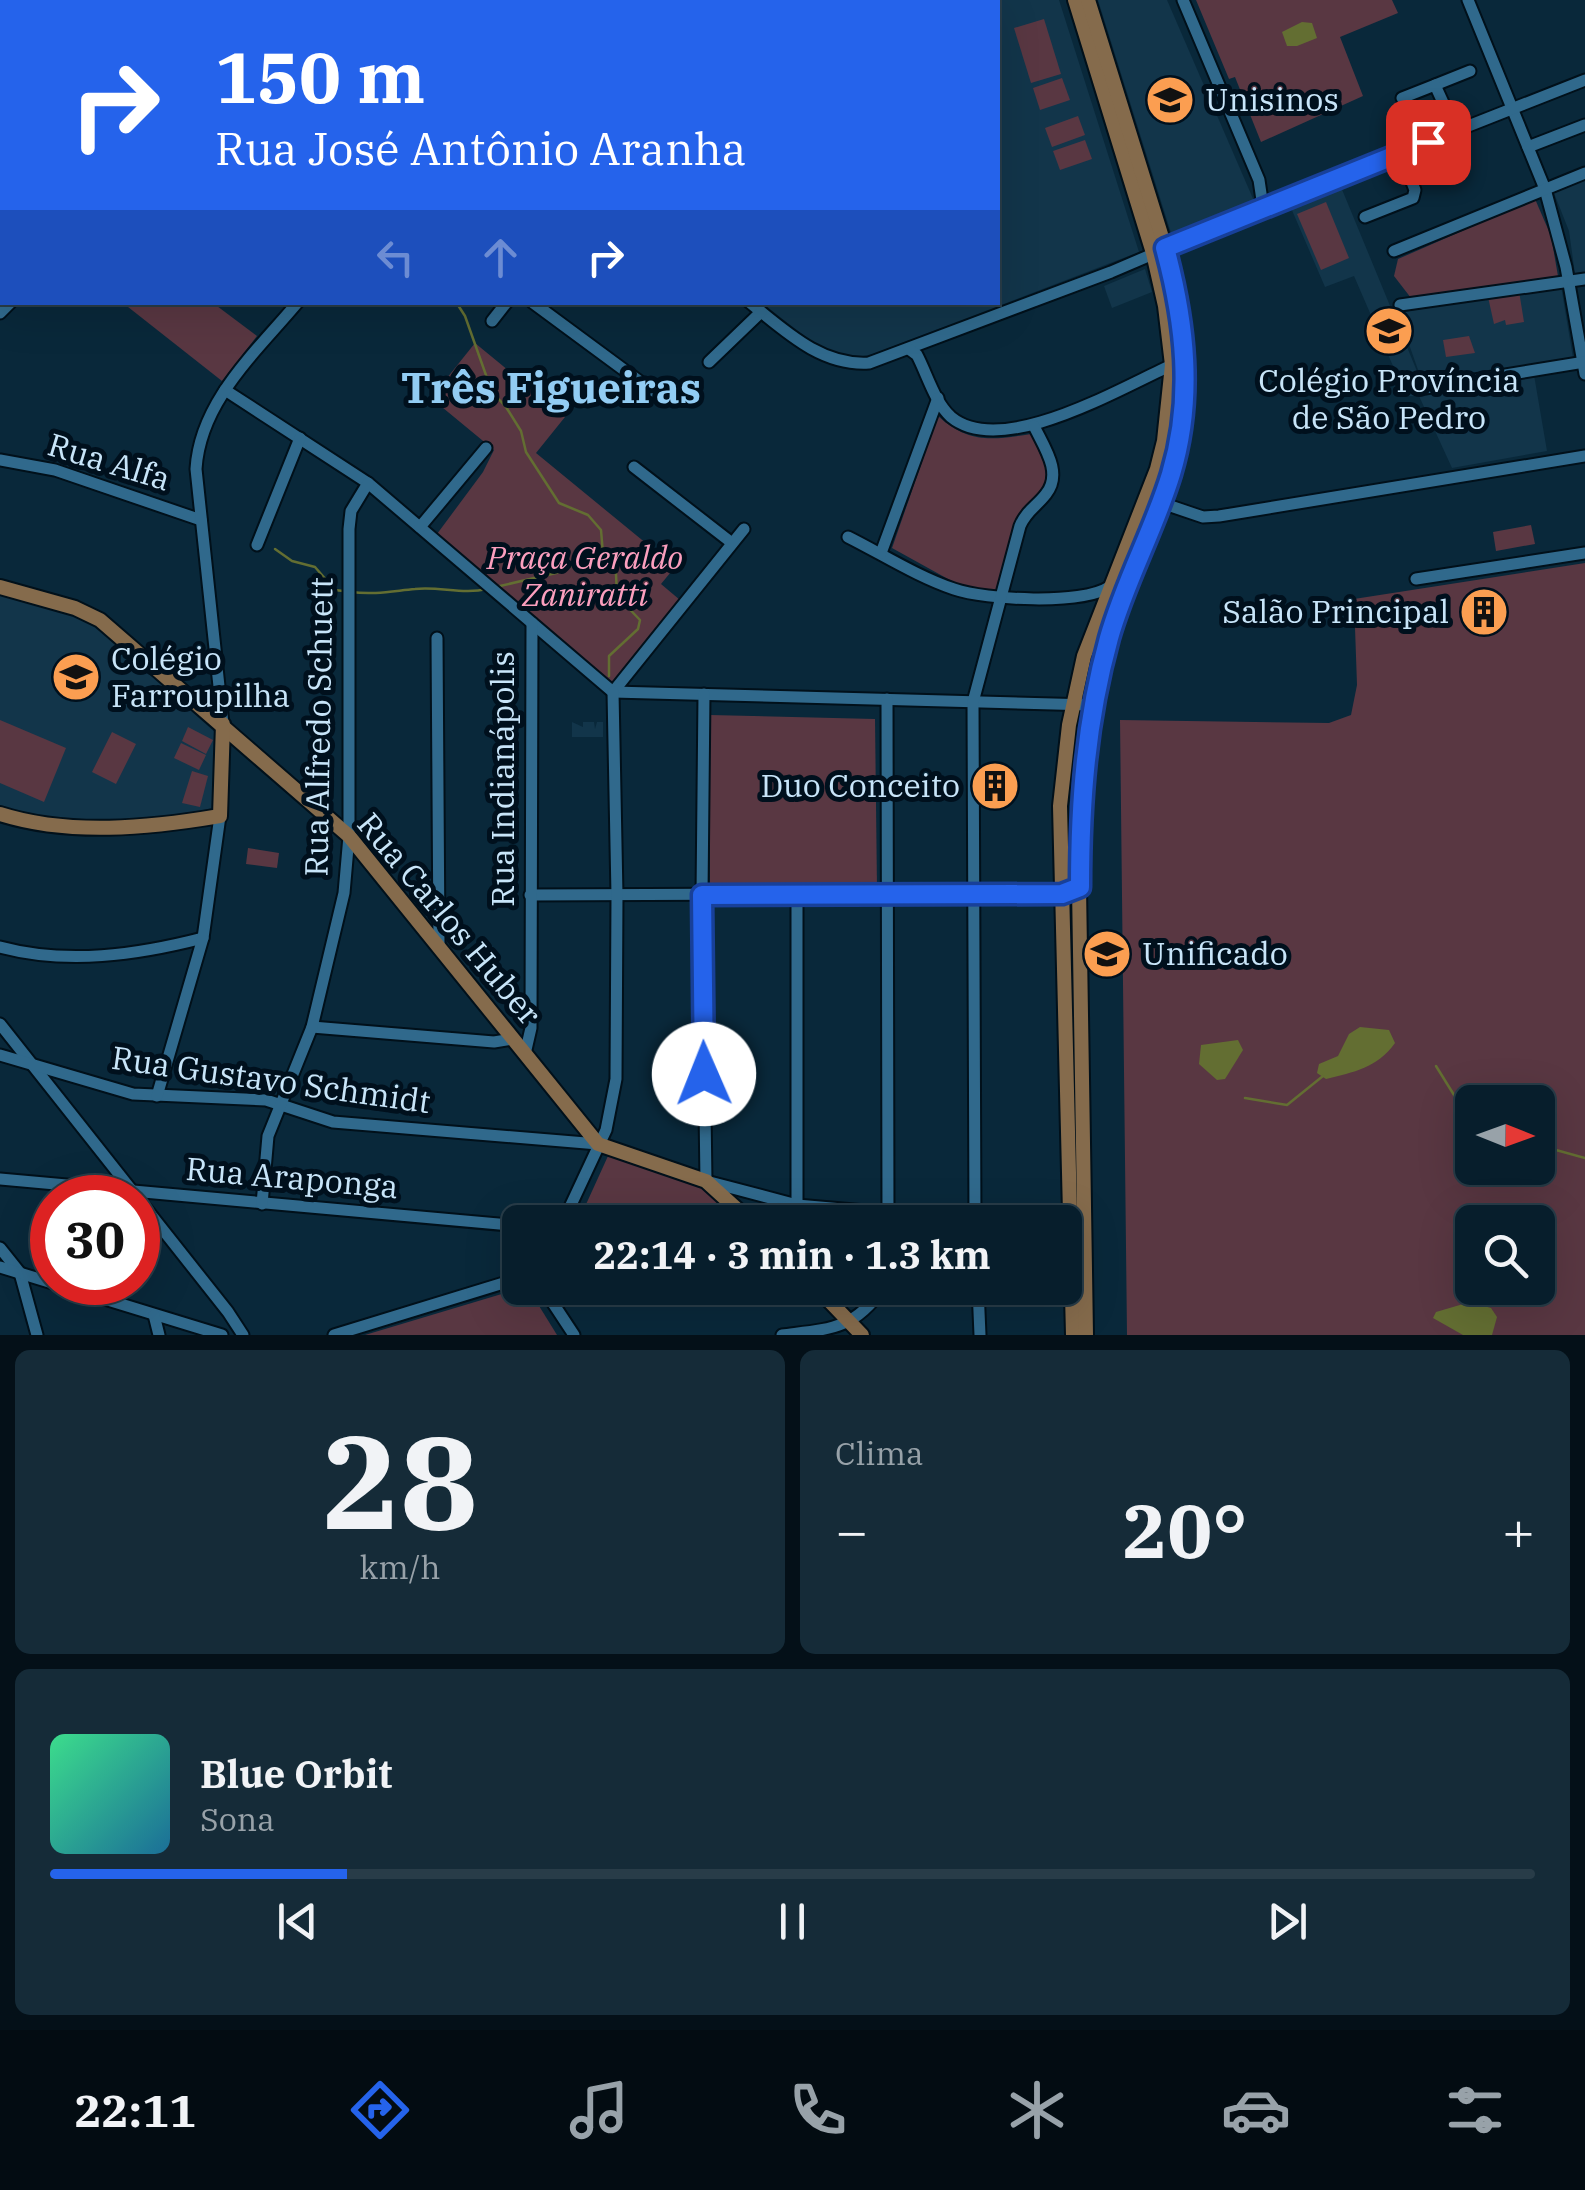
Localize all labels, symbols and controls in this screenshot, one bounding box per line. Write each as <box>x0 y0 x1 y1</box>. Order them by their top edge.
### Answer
text: 150 m <box>215 31 425 122</box>
icon: right <box>50 40 180 170</box>
school or university icon: Unisinos <box>1144 74 1196 126</box>
place label: Unisinos <box>1205 78 1339 120</box>
pin <box>1386 100 1471 185</box>
icon: arrive <box>1401 115 1456 170</box>
text: Rua José Antônio Aranha <box>215 119 746 177</box>
icon: left <box>368 230 423 285</box>
icon: ahead <box>473 230 528 285</box>
icon: right <box>578 230 633 285</box>
school or university icon: Colégio Província de São Pedro <box>1363 305 1415 357</box>
place label: Colégio Província de São Pedro <box>1258 359 1520 438</box>
district label: Três Figueiras <box>401 360 701 415</box>
street label: Rua Alfa <box>43 423 176 500</box>
park label: Praça Geraldo Zaniratti <box>486 536 683 615</box>
street label: Rua Alfredo Schuett <box>294 577 342 877</box>
building icon: Salão Principal <box>1458 586 1510 638</box>
place label: Salão Principal <box>1222 590 1449 632</box>
place label: Colégio Farroupilha <box>111 637 290 716</box>
school or university icon: Colégio Farroupilha <box>50 651 102 703</box>
street label: Rua Indianápolis <box>481 651 523 907</box>
building icon: Duo Conceito <box>969 760 1021 812</box>
place label: Duo Conceito <box>760 764 960 806</box>
street label: Rua Carlos Huber <box>349 804 551 1033</box>
school or university icon: Unificado <box>1081 928 1133 980</box>
place label: Unificado <box>1142 932 1288 974</box>
position arrow <box>652 1022 756 1126</box>
street label: Rua Gustavo Schmidt <box>109 1036 433 1122</box>
north arrow <box>1455 1085 1555 1185</box>
map controls <box>1455 1085 1555 1305</box>
street label: Rua Araponga <box>184 1147 400 1207</box>
speed limit sign: 30 <box>30 1175 160 1305</box>
button: search <box>1455 1205 1555 1305</box>
text: 22:14 · 3 min · 1.3 km <box>593 1230 991 1279</box>
text: 28 <box>322 1396 478 1565</box>
text: Clima <box>835 1432 923 1474</box>
text: 20° <box>1122 1481 1248 1579</box>
text: − <box>835 1495 868 1566</box>
text: + <box>1502 1495 1535 1566</box>
text: km/h <box>360 1546 440 1588</box>
text: Blue Orbit <box>200 1749 392 1798</box>
text: Sona <box>200 1798 275 1840</box>
icon: previous <box>270 1894 325 1949</box>
icon: pause <box>765 1894 820 1949</box>
icon: next <box>1260 1894 1315 1949</box>
icon: directions <box>345 2075 415 2145</box>
icon: music <box>564 2075 634 2145</box>
icon: phone <box>783 2075 853 2145</box>
icon: climate <box>1002 2075 1072 2145</box>
icon: car <box>1221 2075 1291 2145</box>
icon: filters <box>1440 2075 1510 2145</box>
text: 22:11 <box>75 2081 196 2139</box>

